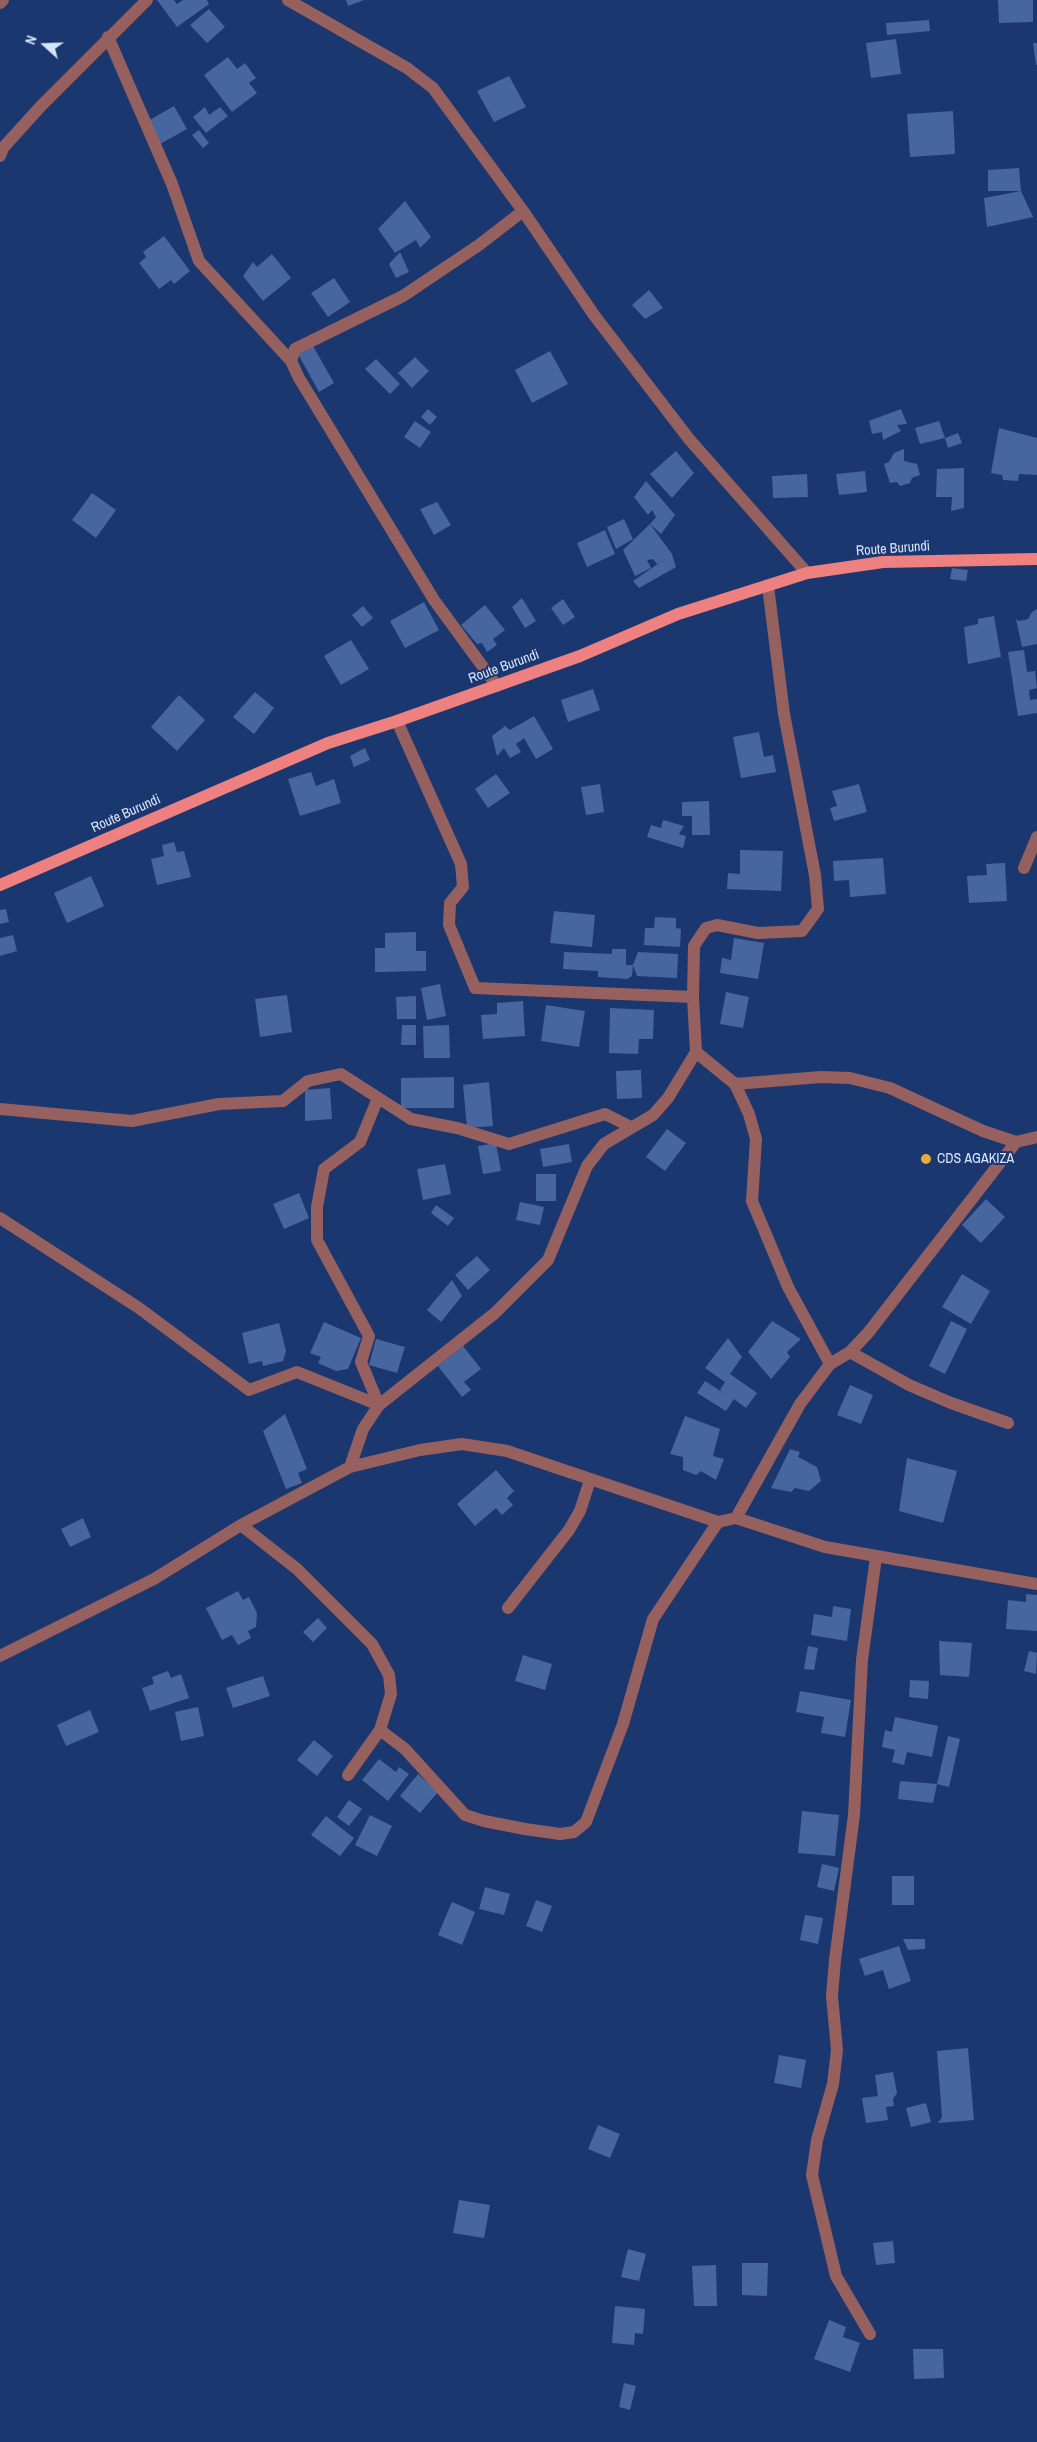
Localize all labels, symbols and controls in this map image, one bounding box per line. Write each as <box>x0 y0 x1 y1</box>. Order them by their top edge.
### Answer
north arrow <box>20 20 70 70</box>
text: N <box>21 33 41 47</box>
street label: Route Burundi <box>855 538 931 560</box>
street label: Route Burundi <box>466 646 542 688</box>
street label: Route Burundi <box>89 791 163 837</box>
place label: CDS AGAKIZA <box>937 1151 1014 1167</box>
marker: CDS AGAKIZA <box>919 1152 933 1166</box>

